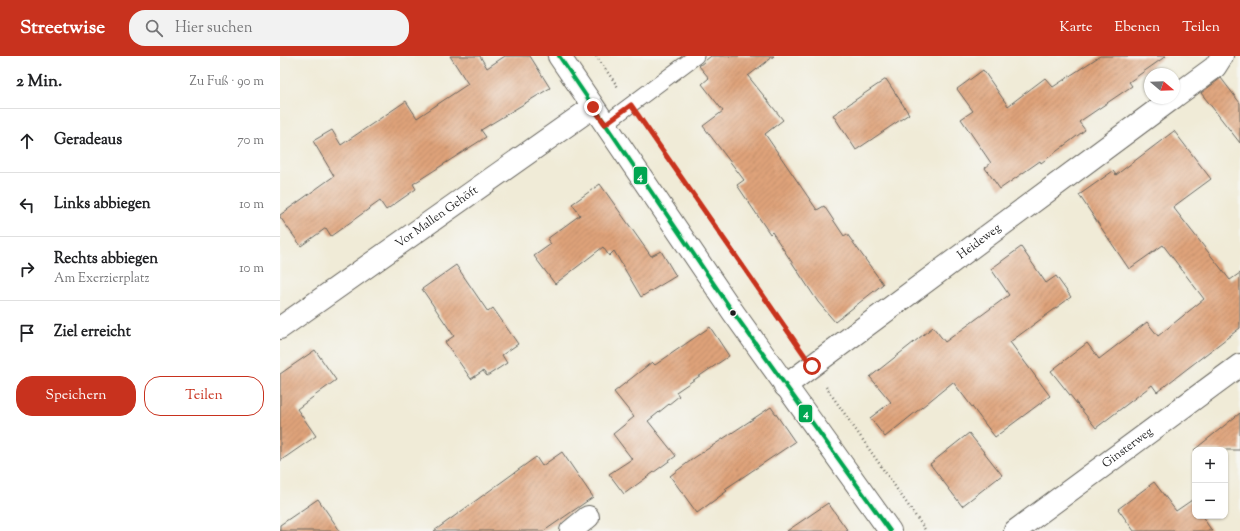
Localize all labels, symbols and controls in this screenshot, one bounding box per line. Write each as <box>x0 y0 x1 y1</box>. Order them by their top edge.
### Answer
search box <box>129 10 409 46</box>
text: Streetwise <box>20 15 105 42</box>
icon: search <box>143 17 165 39</box>
text: Hier suchen <box>175 18 253 39</box>
text: Karte <box>1060 18 1093 38</box>
text: Ebenen <box>1115 18 1160 38</box>
text: Teilen <box>1182 18 1220 38</box>
north arrow <box>1144 68 1180 104</box>
text: 2 Min. <box>16 70 62 94</box>
text: Zu Fuß · 90 m <box>190 73 264 91</box>
route end <box>584 98 602 116</box>
icon: ahead <box>16 130 38 152</box>
text: Geradeaus <box>54 130 122 151</box>
text: 70 m <box>237 132 264 150</box>
line badge: 4 <box>633 166 648 185</box>
text: 4 <box>636 169 643 185</box>
street label: Vor Mallen Gehöft <box>392 182 482 253</box>
icon: left <box>16 194 38 216</box>
text: Links abbiegen <box>54 194 151 215</box>
text: 10 m <box>239 196 264 214</box>
street label: Heideweg <box>954 219 1005 264</box>
text: Rechts abbiegen <box>54 249 158 270</box>
icon: right <box>16 258 38 280</box>
text: 10 m <box>239 260 264 278</box>
text: Am Exerzierplatz <box>54 270 149 288</box>
unlabelled marker <box>728 308 738 318</box>
icon: arrive <box>16 322 38 344</box>
text: Ziel erreicht <box>54 322 131 343</box>
route start <box>803 357 821 375</box>
button: Speichern <box>16 376 136 416</box>
button: Teilen <box>144 376 264 416</box>
line badge: 4 <box>798 404 813 423</box>
text: 4 <box>802 406 809 422</box>
street label: Ginsterweg <box>1098 423 1157 473</box>
map controls <box>1192 447 1228 519</box>
button: + <box>1192 447 1228 483</box>
button: − <box>1192 483 1228 519</box>

